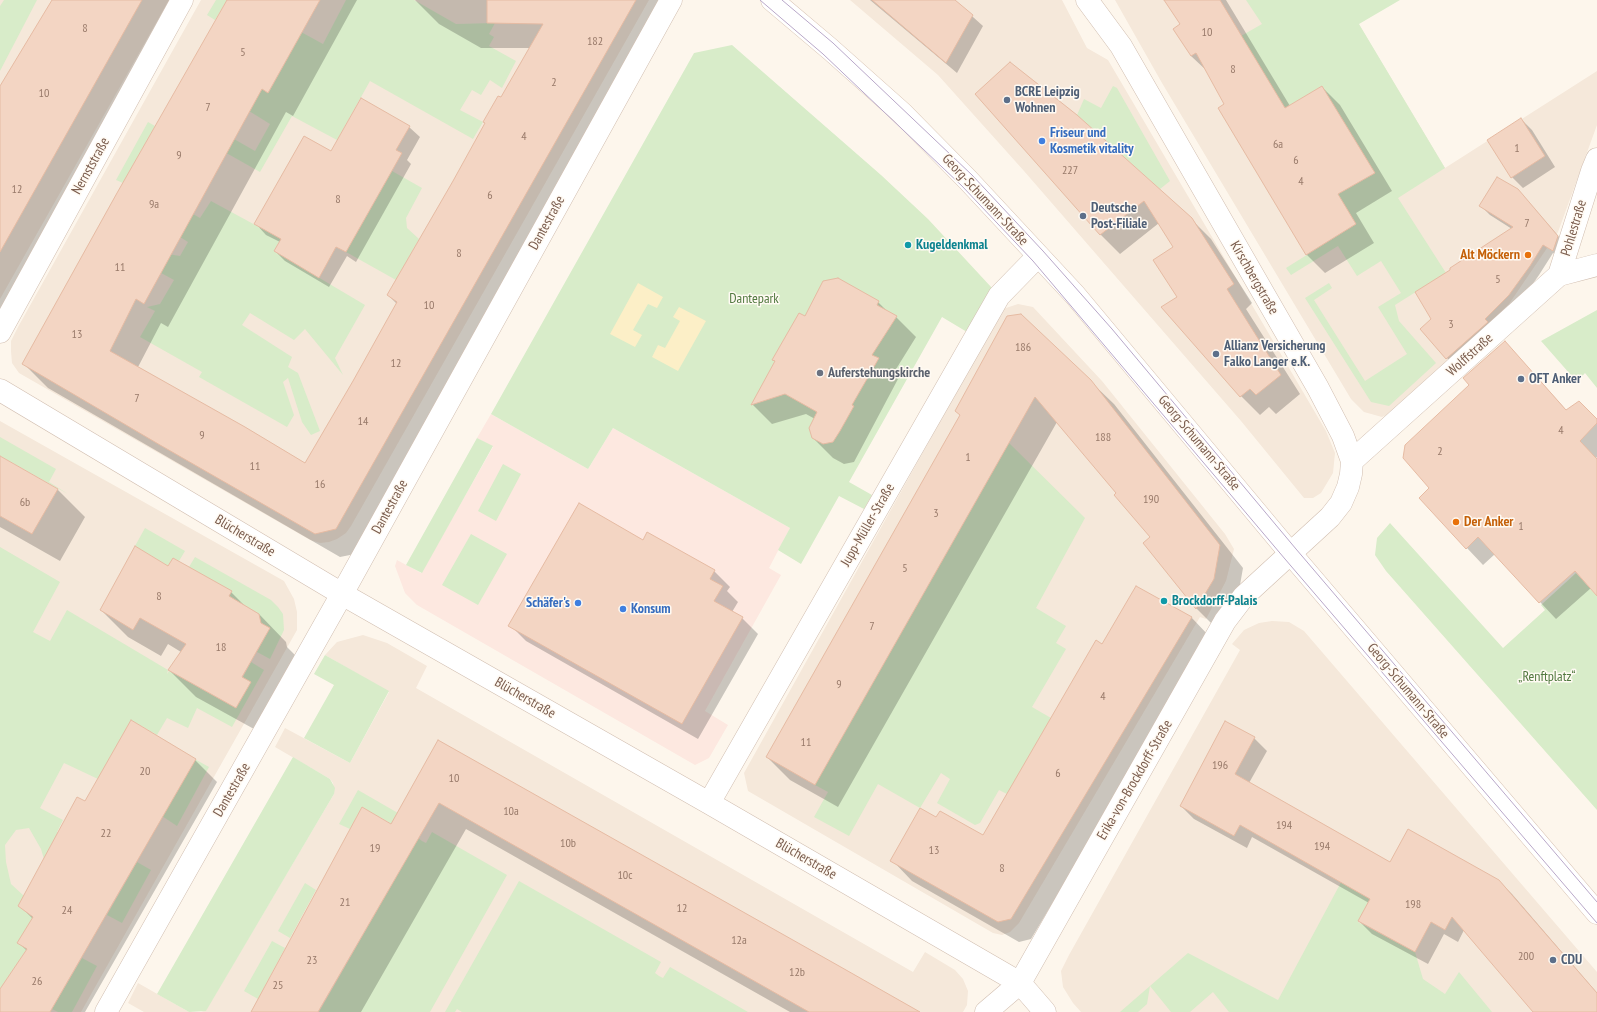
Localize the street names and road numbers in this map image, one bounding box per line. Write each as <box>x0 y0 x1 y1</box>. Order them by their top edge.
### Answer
street label: Nernststraße <box>69 135 113 197</box>
street label: Georg-Schumann-Straße <box>938 151 1032 249</box>
street label: Dantestraße <box>525 193 569 253</box>
street label: Pohlestraße <box>1558 198 1590 258</box>
street label: Kirschbergstraße <box>1226 238 1282 318</box>
street label: Wolffstraße <box>1444 330 1496 380</box>
street label: Georg-Schumann-Straße <box>1154 392 1244 494</box>
street label: Dantestraße <box>368 477 412 537</box>
street label: Jupp-Müller-Straße <box>838 481 898 569</box>
street label: Blücherstraße <box>212 511 278 561</box>
street label: Georg-Schumann-Straße <box>1363 640 1453 742</box>
street label: Blücherstraße <box>492 674 558 722</box>
street label: Erika-von-Brockdorff-Straße <box>1094 717 1176 843</box>
street label: Dantestraße <box>210 760 254 820</box>
street label: Blücherstraße <box>773 835 839 883</box>

